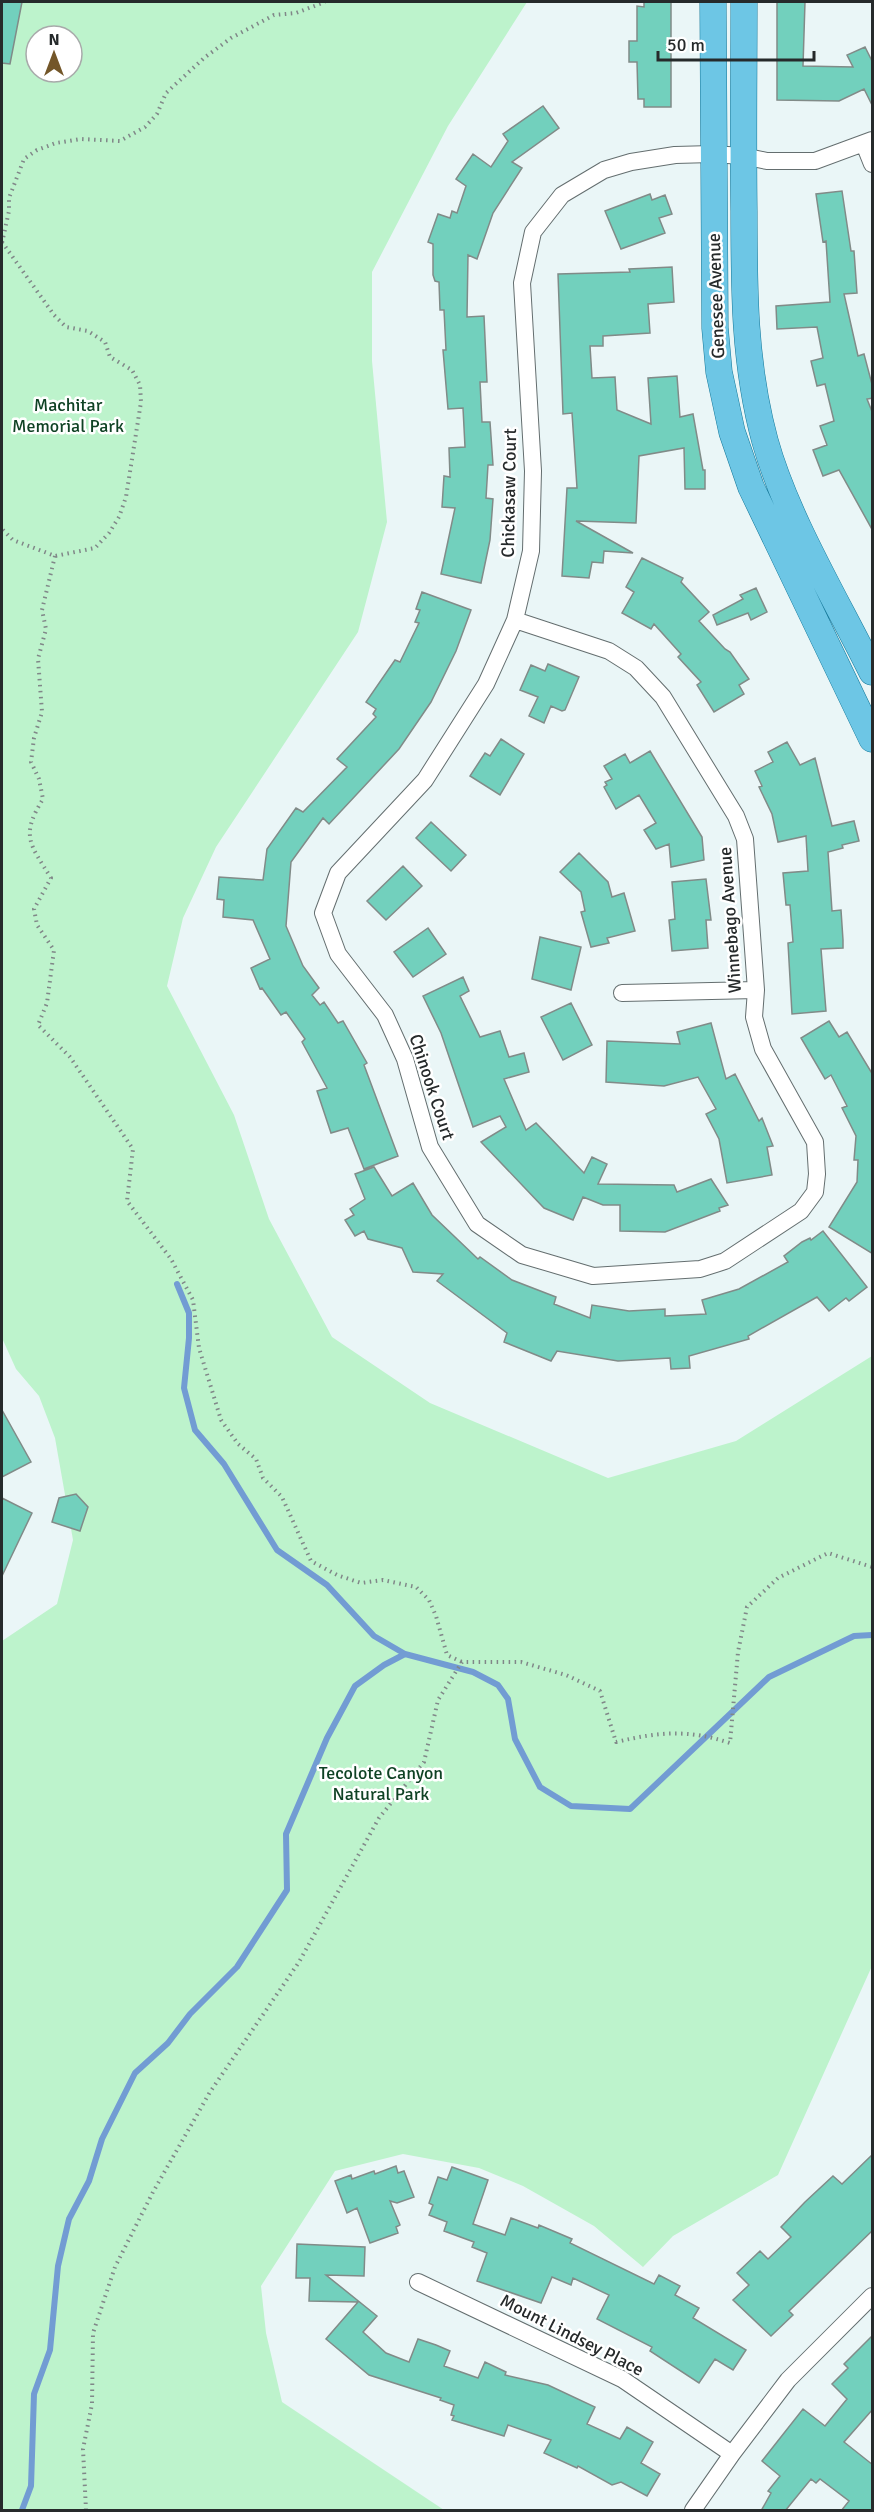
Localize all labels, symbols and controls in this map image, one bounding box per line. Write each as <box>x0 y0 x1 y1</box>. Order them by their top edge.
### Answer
north arrow <box>24 24 84 84</box>
scale bar <box>658 24 814 62</box>
text: N <box>48 30 60 50</box>
text: 50 m <box>667 34 705 56</box>
street label: Genesee Avenue <box>703 233 729 359</box>
park label: Machitar Memorial Park <box>12 394 124 437</box>
street label: Chickasaw Court <box>497 428 521 558</box>
street label: Winnebago Avenue <box>714 846 746 994</box>
street label: Chinook Court <box>404 1031 460 1143</box>
park label: Tecolote Canyon Natural Park <box>319 1762 443 1805</box>
street label: Mount Lindsey Place <box>497 2289 647 2381</box>

